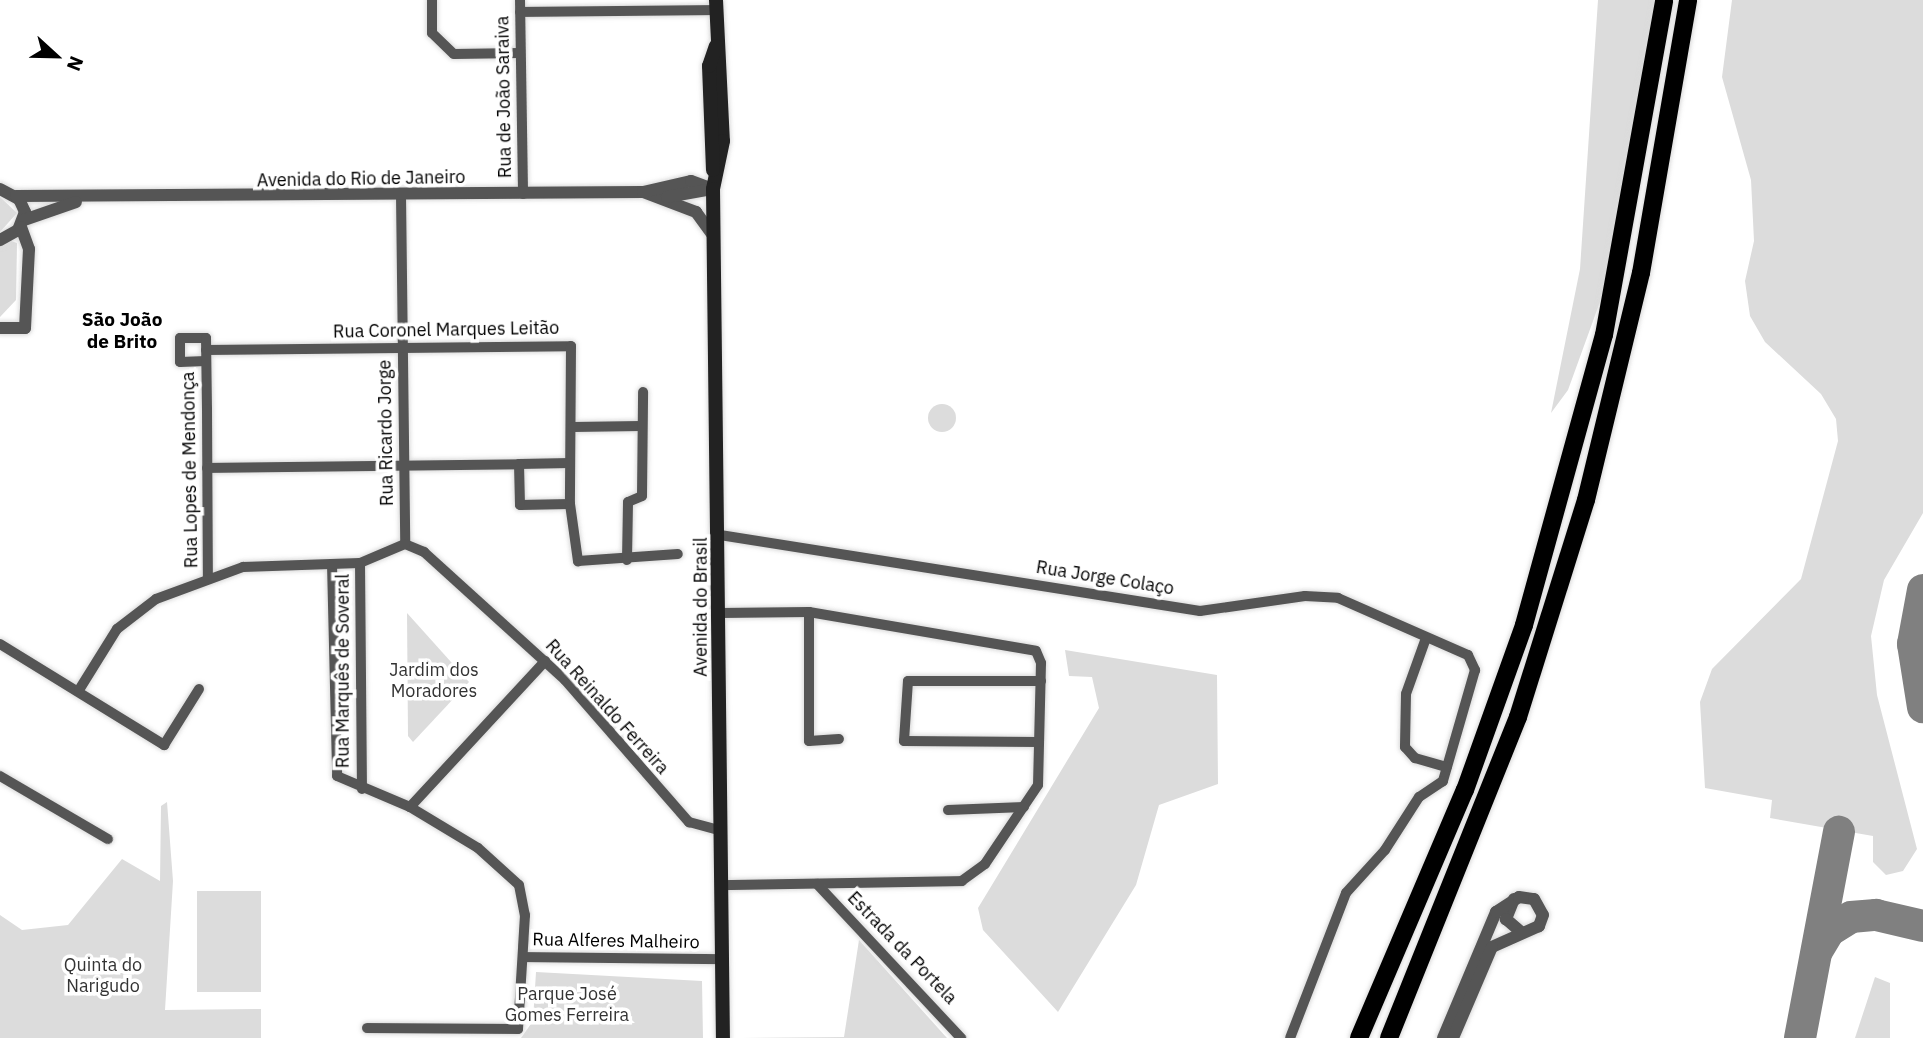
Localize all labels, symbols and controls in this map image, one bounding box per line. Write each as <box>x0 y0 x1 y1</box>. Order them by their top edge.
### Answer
street label: Rua de João Saraiva <box>492 16 516 178</box>
north arrow <box>21 21 91 91</box>
text: N <box>62 53 89 75</box>
street label: Avenida do Rio de Janeiro <box>257 166 465 192</box>
district label: São João de Brito <box>82 309 162 353</box>
street label: Rua Coronel Marques Leitão <box>333 317 559 343</box>
street label: Rua Ricardo Jorge <box>374 360 398 506</box>
street label: Rua Lopes de Mendonça <box>177 372 203 568</box>
street label: Avenida do Brasil <box>690 537 712 677</box>
street label: Rua Jorge Colaço <box>1034 556 1176 600</box>
street label: Rua Marquês de Soveral <box>332 574 354 768</box>
street label: Rua Reinaldo Ferreira <box>541 635 673 779</box>
park label: Jardim dos Moradores <box>389 660 479 702</box>
street label: Estrada da Portela <box>843 887 961 1009</box>
street label: Rua Alferes Malheiro <box>532 929 700 953</box>
park label: Quinta do Narigudo <box>64 955 142 998</box>
park label: Parque José Gomes Ferreira <box>505 984 629 1026</box>

